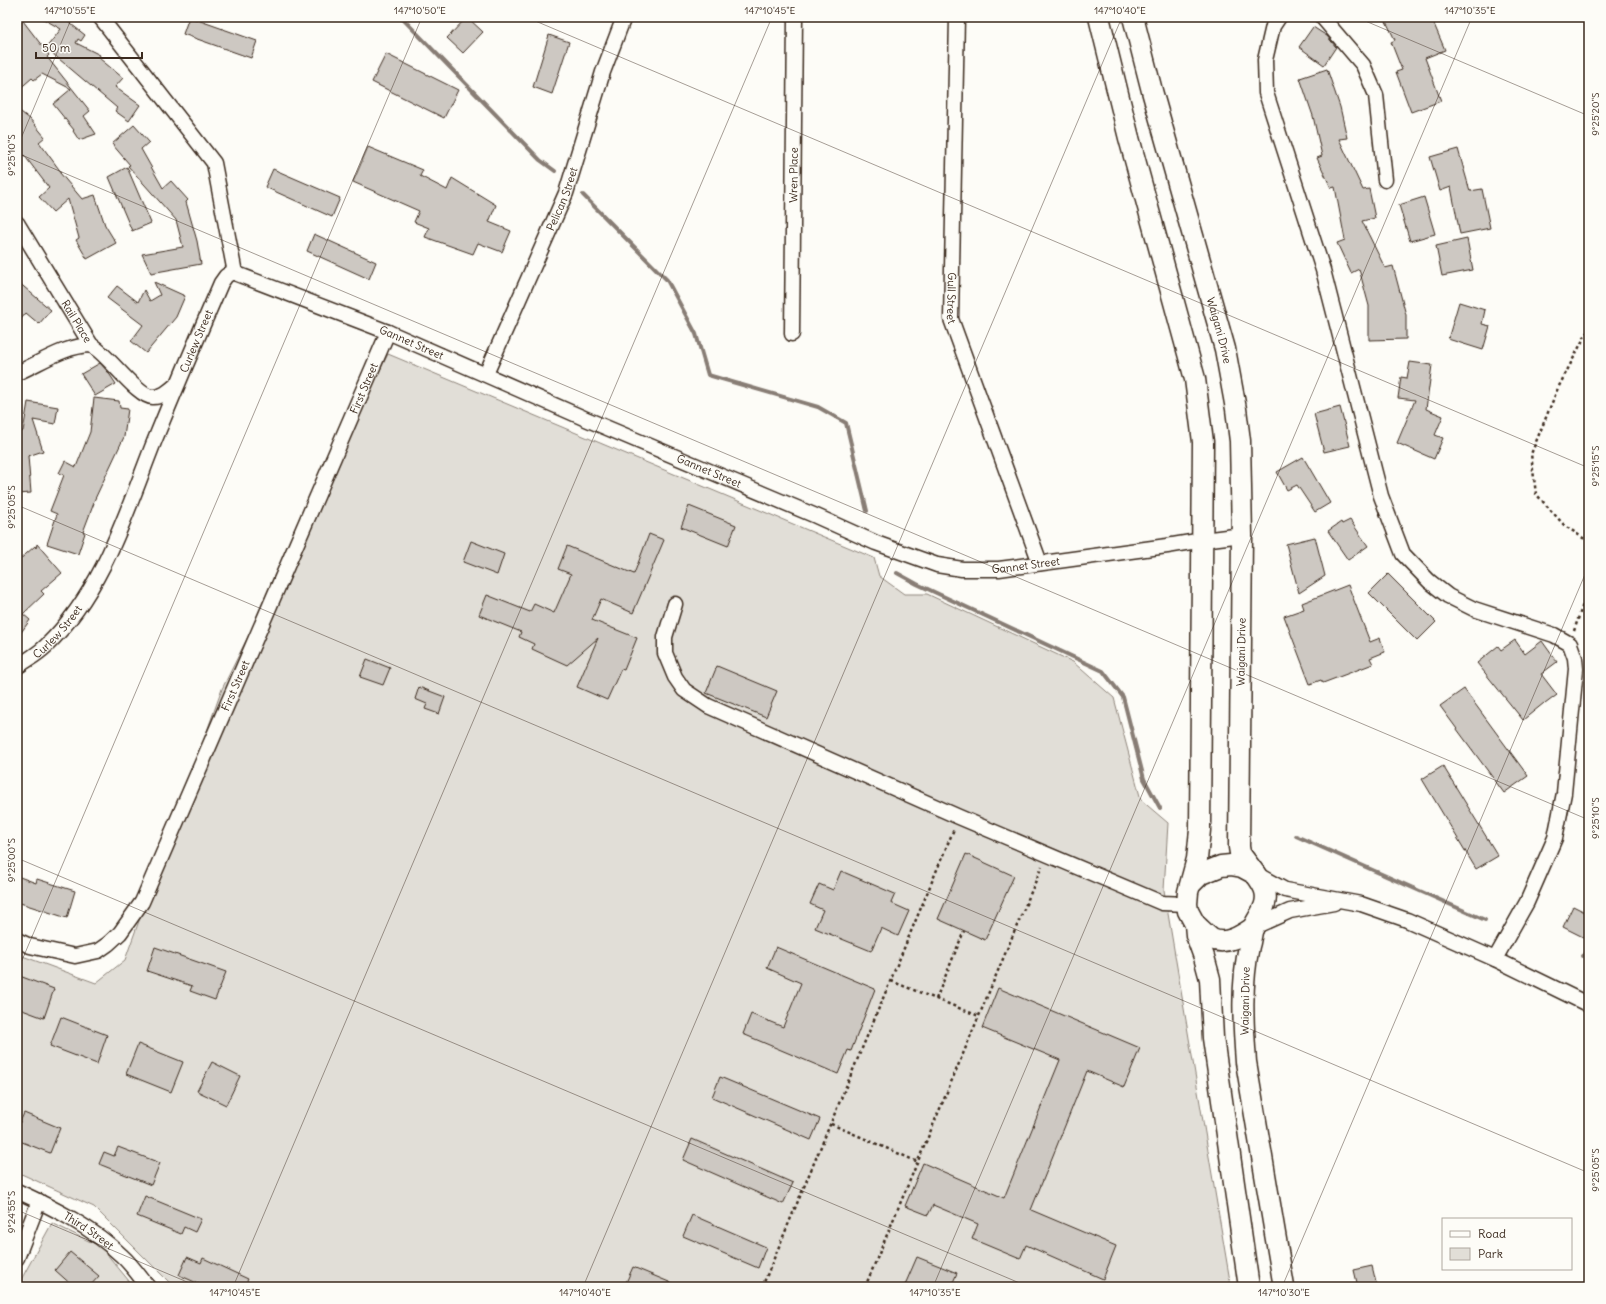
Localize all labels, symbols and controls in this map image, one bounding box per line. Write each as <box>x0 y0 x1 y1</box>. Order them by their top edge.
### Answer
text: 147°10'55"E <box>44 4 96 17</box>
text: 147°10'50"E <box>394 4 446 17</box>
text: 147°10'45"E <box>745 4 796 17</box>
text: 147°10'40"E <box>1094 4 1146 17</box>
text: 147°10'35"E <box>1444 4 1496 17</box>
scale bar <box>36 34 142 60</box>
text: 50 m <box>42 40 71 55</box>
text: 9°25'20"S <box>1589 92 1602 136</box>
text: 9°25'10"S <box>5 134 18 176</box>
street label: Wren Place <box>786 147 801 203</box>
street label: Pelican Street <box>543 165 581 233</box>
street label: Gull Street <box>944 272 959 326</box>
street label: Waigani Drive <box>1204 295 1235 365</box>
street label: Rail Place <box>58 297 95 345</box>
street label: Curlew Street <box>177 307 216 375</box>
street label: Gannet Street <box>378 322 446 363</box>
street label: First Street <box>347 360 381 416</box>
text: 9°25'15"S <box>1589 445 1602 486</box>
street label: Gannet Street <box>675 451 744 491</box>
text: 9°25'05"S <box>5 485 18 529</box>
street label: Gannet Street <box>992 554 1061 576</box>
street label: Curlew Street <box>30 602 85 661</box>
street label: Waigani Drive <box>1233 618 1249 686</box>
street label: First Street <box>218 658 253 713</box>
text: 9°25'10"S <box>1589 797 1602 839</box>
text: 9°25'00"S <box>5 837 18 882</box>
street label: Waigani Drive <box>1237 967 1253 1035</box>
text: 9°25'05"S <box>1589 1148 1602 1192</box>
text: 9°24'55"S <box>5 1190 18 1233</box>
street label: Third Street <box>61 1209 117 1253</box>
legend <box>1442 1218 1572 1270</box>
text: Road <box>1478 1226 1506 1241</box>
text: Park <box>1478 1246 1503 1261</box>
text: 147°10'45"E <box>210 1286 261 1299</box>
text: 147°10'40"E <box>559 1286 611 1299</box>
text: 147°10'35"E <box>909 1286 961 1299</box>
text: 147°10'30"E <box>1258 1286 1310 1299</box>

